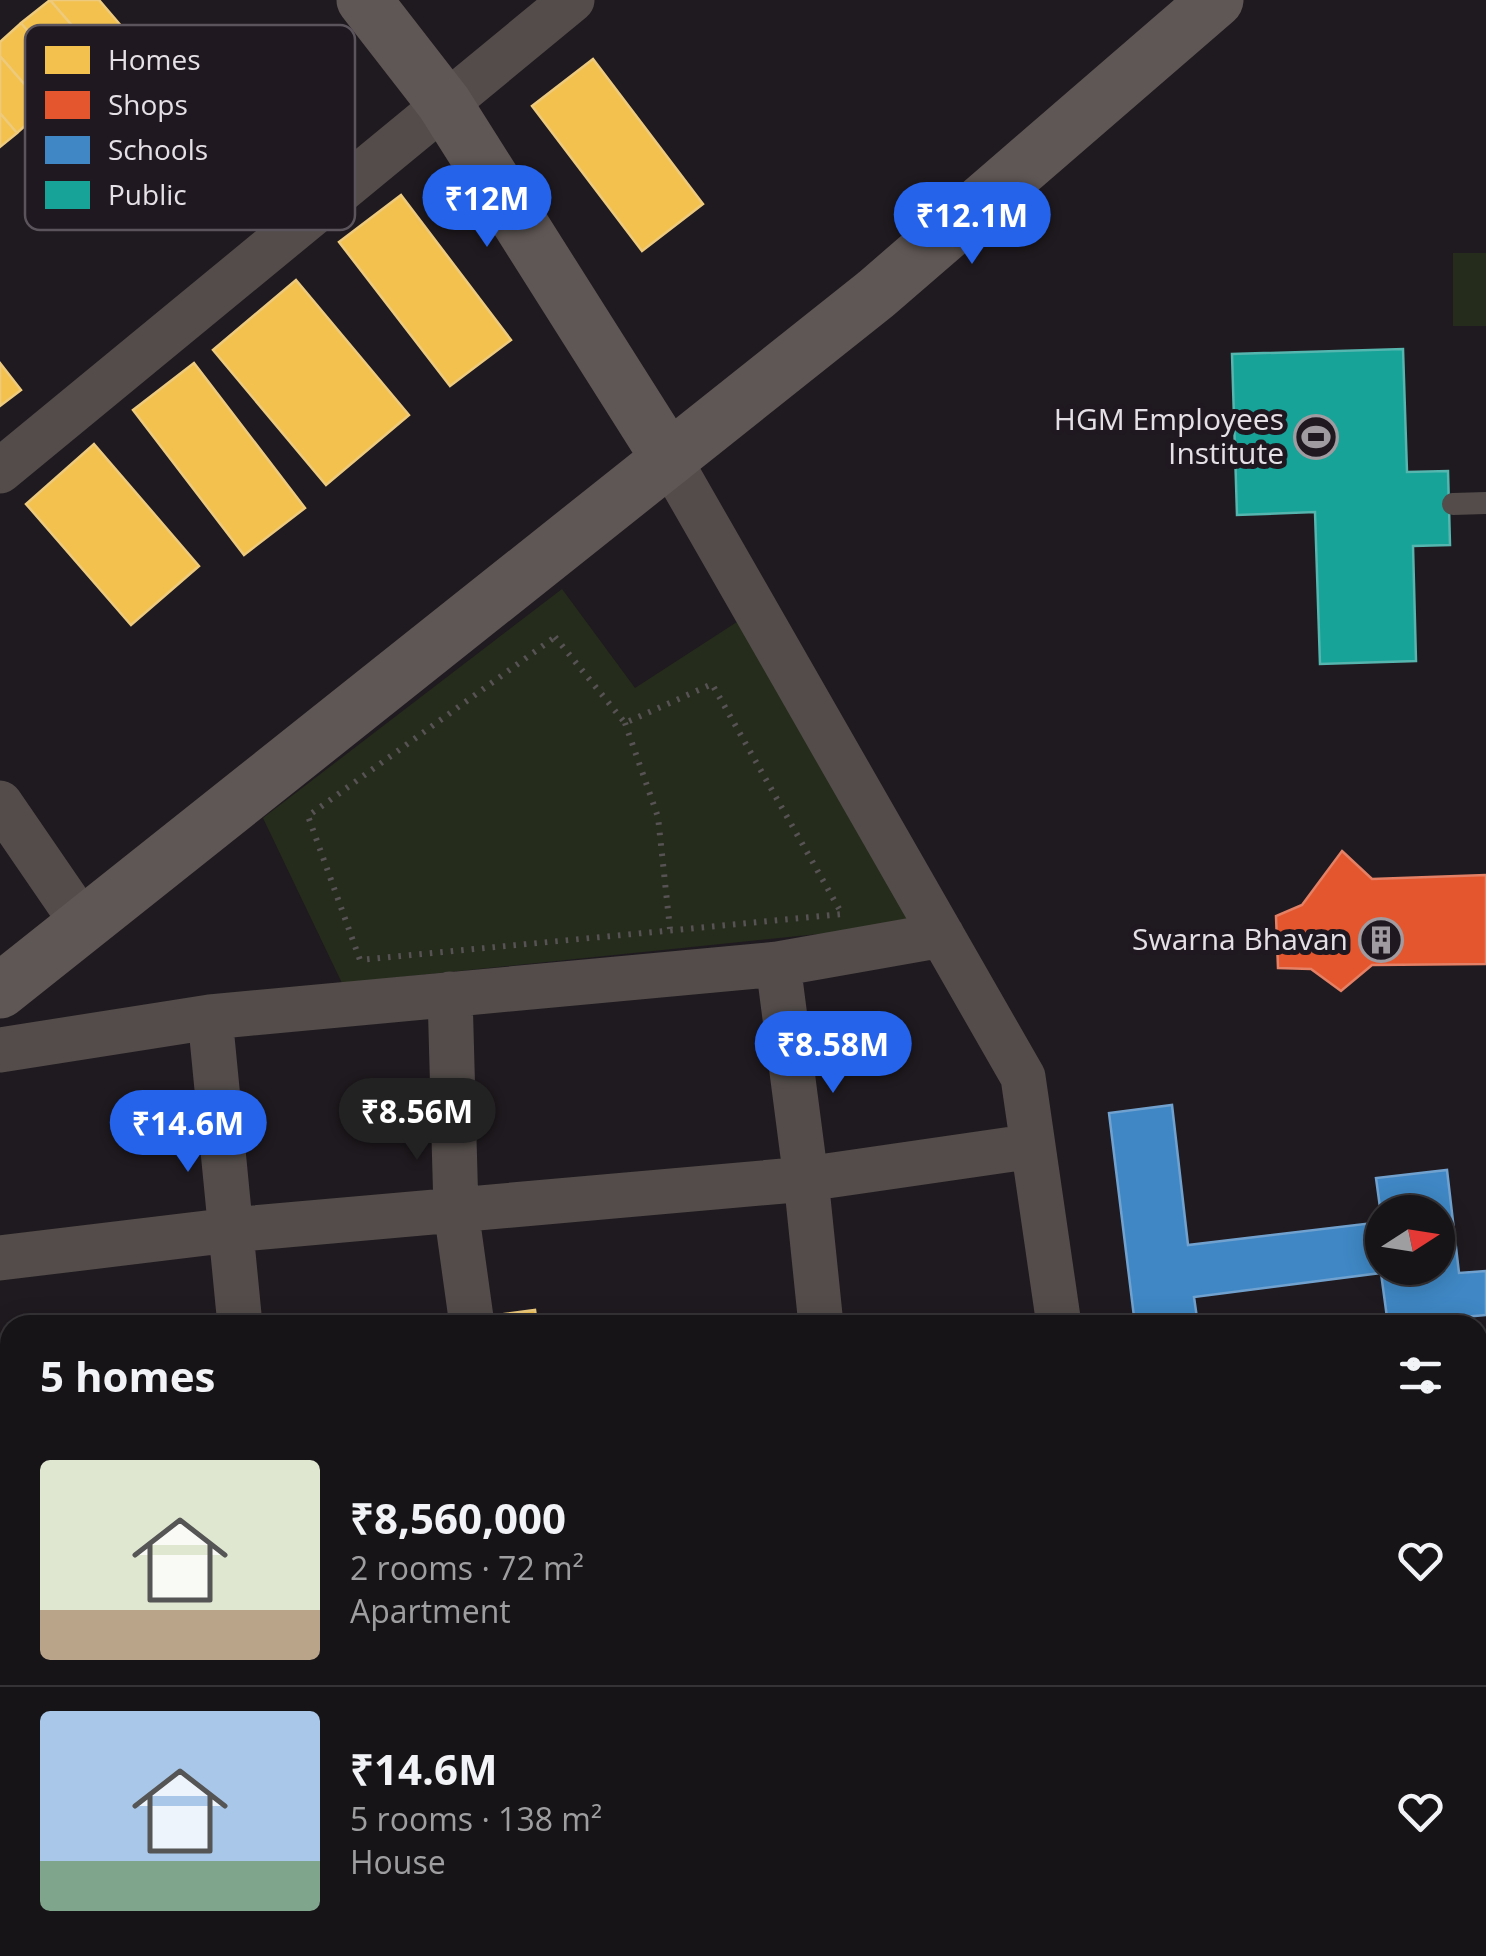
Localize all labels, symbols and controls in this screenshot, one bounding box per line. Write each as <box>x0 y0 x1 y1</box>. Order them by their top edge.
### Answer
legend <box>25 25 355 230</box>
text: Homes <box>108 40 200 78</box>
text: Shops <box>108 85 188 123</box>
text: Schools <box>108 130 208 168</box>
pin: ₹12M <box>428 165 546 250</box>
text: Public <box>108 175 187 213</box>
text: ₹12M <box>444 176 530 219</box>
pin: ₹12.1M <box>891 182 1053 267</box>
text: ₹12.1M <box>916 193 1028 236</box>
place label: HGM Employees Institute <box>1054 398 1284 473</box>
sports icon: HGM Employees Institute <box>1293 414 1339 460</box>
building icon: Swarna Bhavan <box>1358 917 1404 963</box>
place label: Swarna Bhavan <box>1132 918 1348 959</box>
pin: ₹8.58M <box>752 1011 914 1096</box>
text: ₹8.58M <box>777 1022 889 1065</box>
pin: ₹8.56M <box>336 1078 498 1163</box>
text: ₹8.56M <box>361 1089 473 1132</box>
pin: ₹14.6M <box>107 1090 269 1175</box>
text: ₹14.6M <box>132 1101 244 1144</box>
north arrow <box>1365 1195 1455 1285</box>
map controls <box>1365 1195 1455 1285</box>
text: 5 homes <box>40 1347 215 1404</box>
icon: filters <box>1393 1348 1448 1403</box>
text: ₹8,560,000 <box>350 1489 566 1546</box>
icon: home <box>120 1500 240 1620</box>
icon: heart <box>1393 1533 1448 1588</box>
text: 2 rooms · 72 m² <box>350 1546 584 1589</box>
text: Apartment <box>350 1589 511 1632</box>
text: ₹14.6M <box>350 1740 498 1797</box>
icon: home <box>120 1751 240 1871</box>
icon: heart <box>1393 1784 1448 1839</box>
text: 5 rooms · 138 m² <box>350 1797 602 1840</box>
text: House <box>350 1840 446 1883</box>

